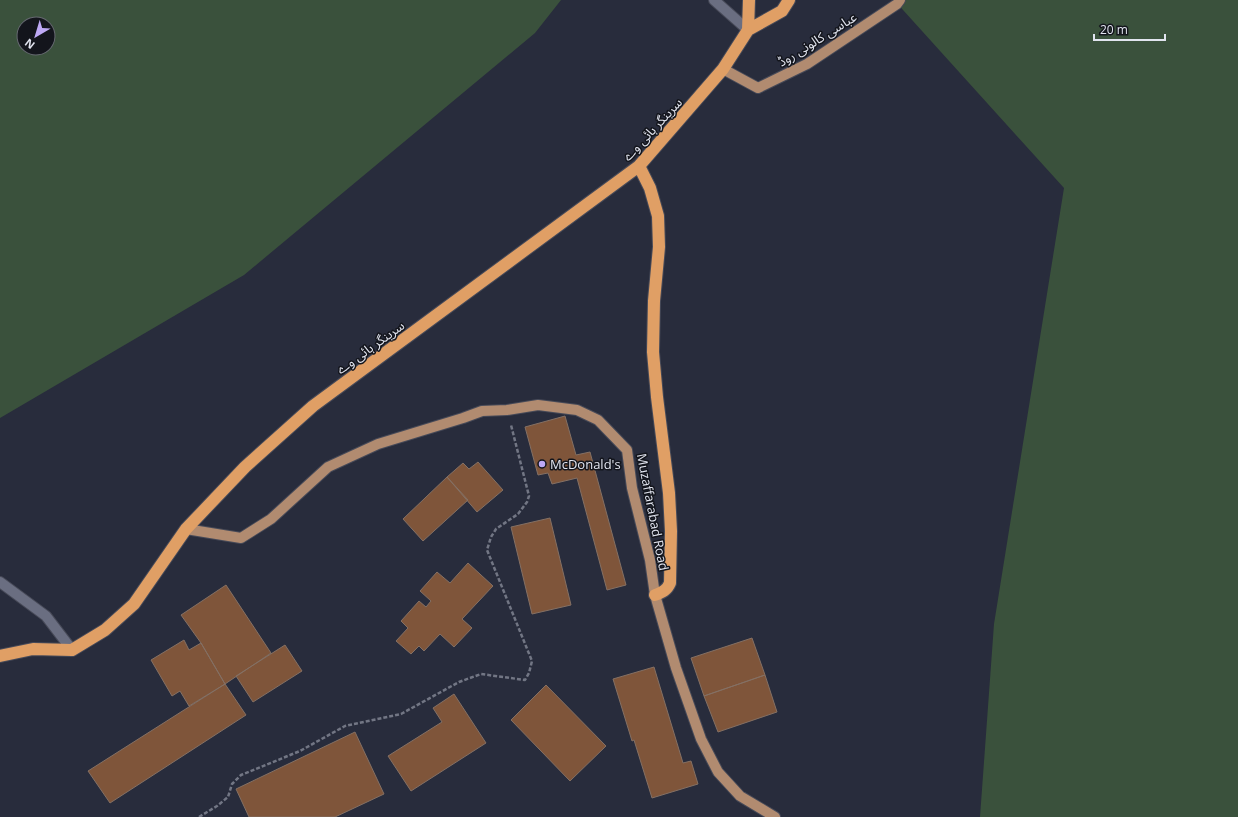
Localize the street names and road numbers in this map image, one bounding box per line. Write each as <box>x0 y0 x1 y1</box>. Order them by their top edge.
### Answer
street label: عباسی کالونی روڈ <box>774 7 860 70</box>
street label: سرینگر ہائی وے <box>618 94 686 164</box>
street label: سرینگر ہائی وے <box>332 316 408 378</box>
street label: Muzaffarabad Road <box>633 452 673 572</box>

